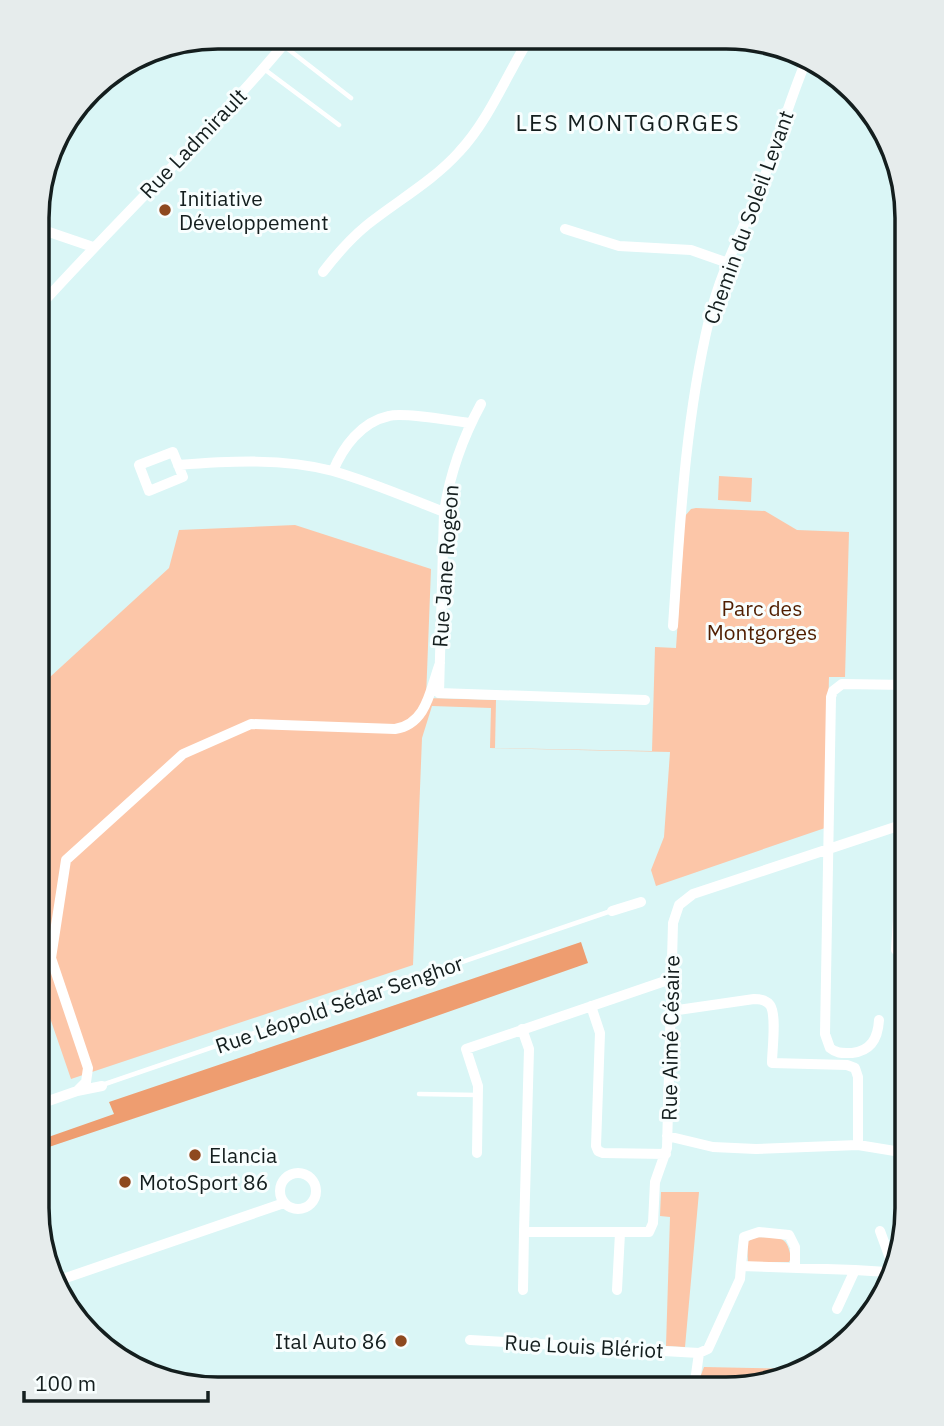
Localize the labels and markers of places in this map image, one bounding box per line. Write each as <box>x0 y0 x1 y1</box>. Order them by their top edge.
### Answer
place label: Initiative Développement <box>179 184 329 236</box>
marker: Initiative Développement <box>157 202 173 218</box>
place label: Elancia <box>209 1141 277 1169</box>
marker: Elancia <box>187 1147 203 1163</box>
place label: MotoSport 86 <box>139 1168 268 1196</box>
marker: MotoSport 86 <box>117 1174 133 1190</box>
place label: Ital Auto 86 <box>275 1327 387 1355</box>
marker: Ital Auto 86 <box>393 1333 409 1349</box>

